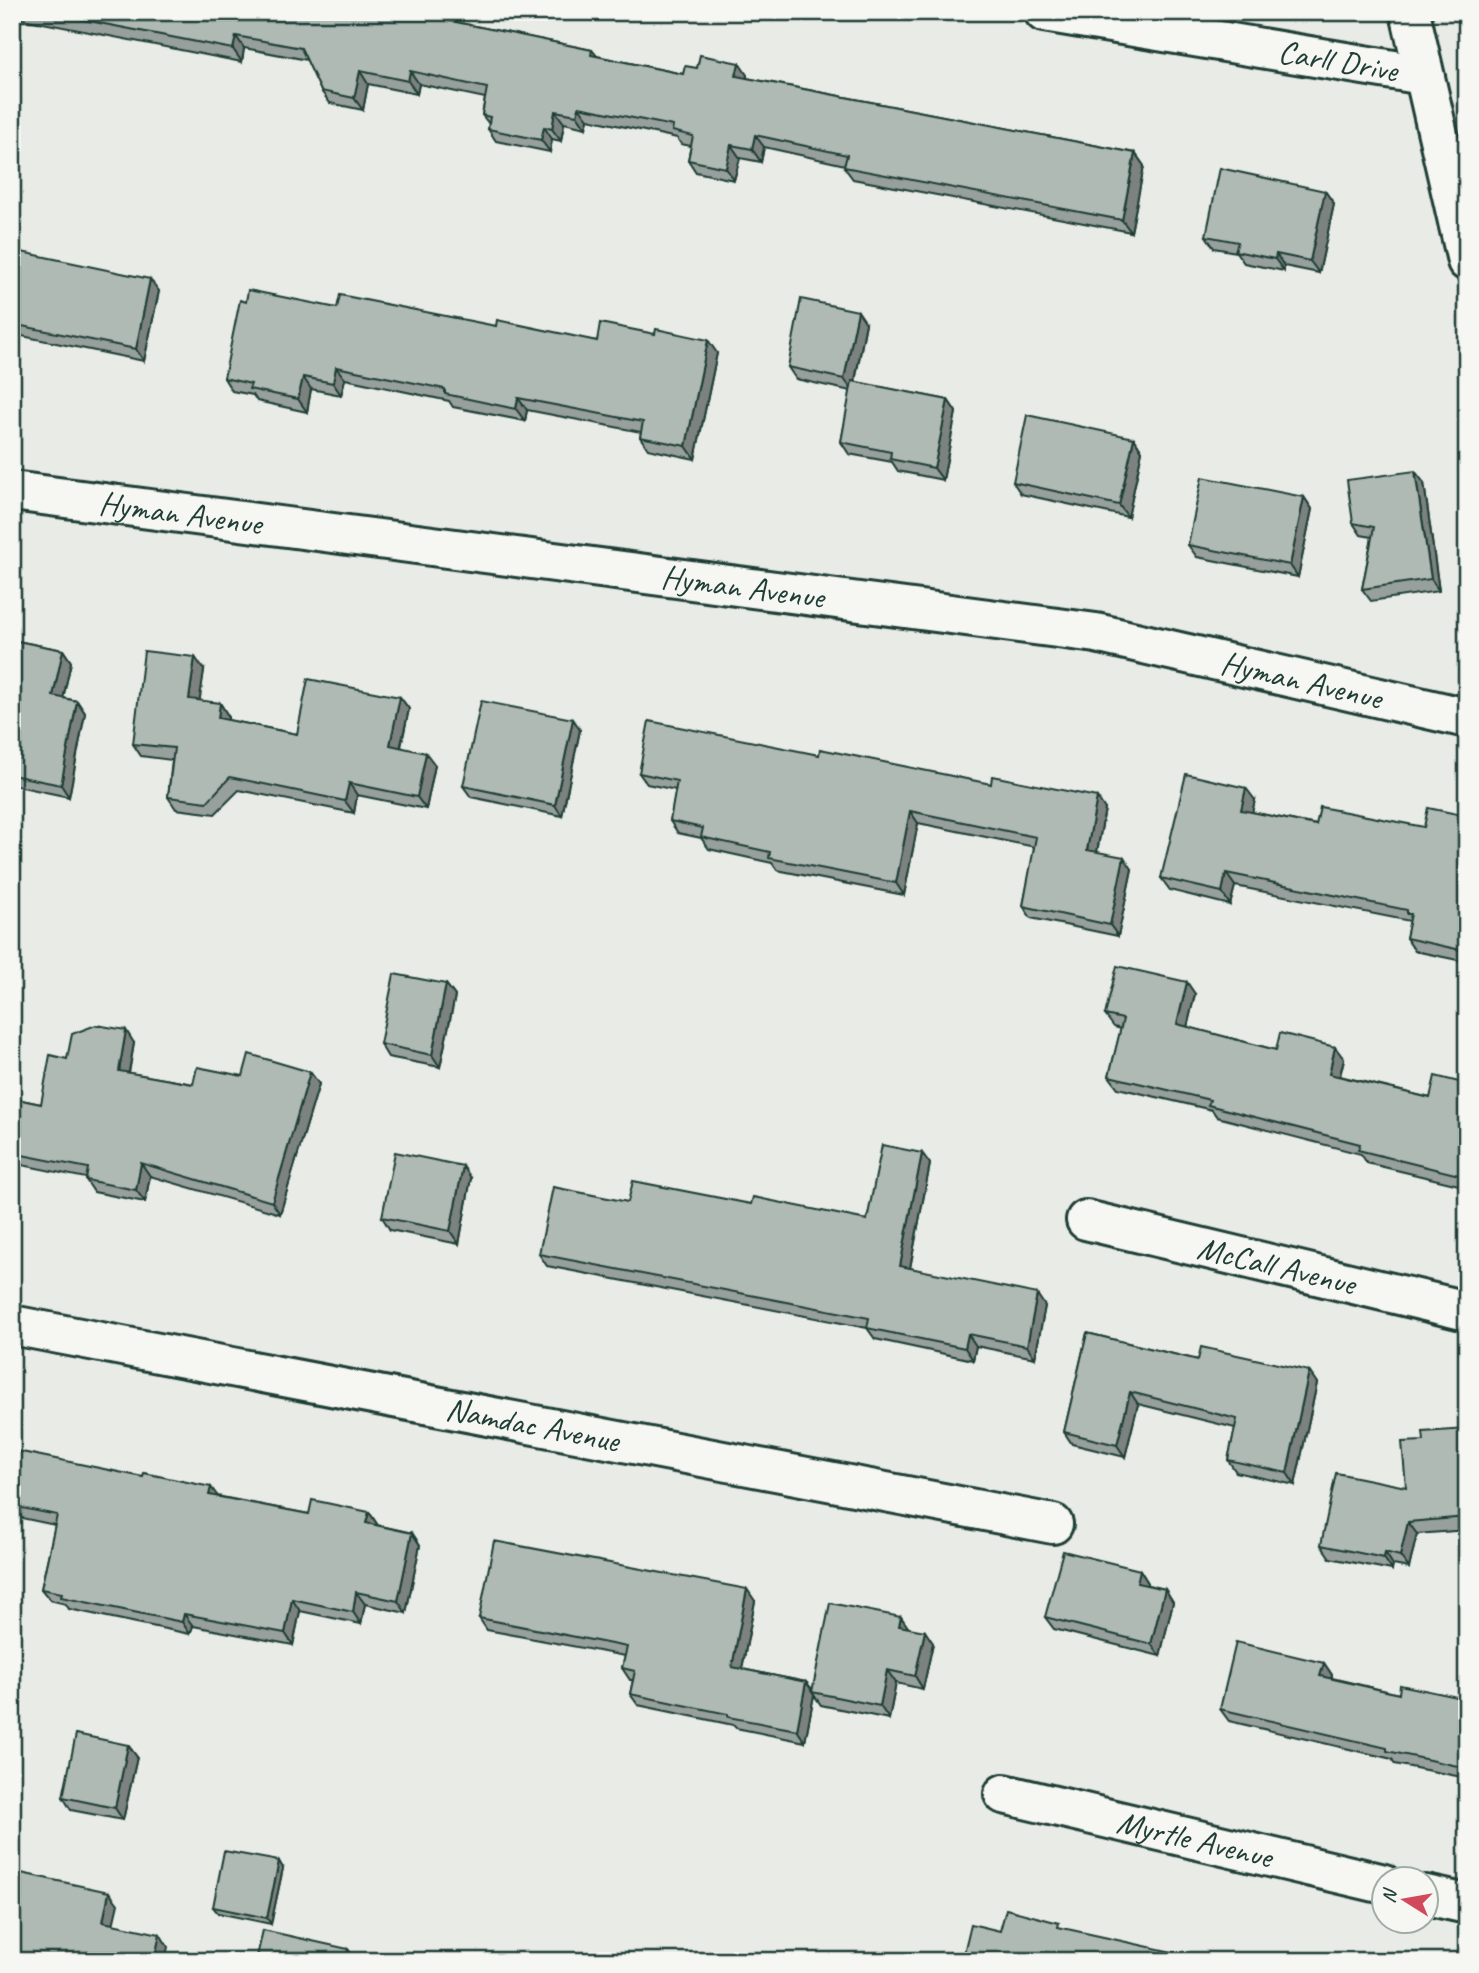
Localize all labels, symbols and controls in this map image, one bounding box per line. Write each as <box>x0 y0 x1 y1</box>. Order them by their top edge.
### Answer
street label: Carll Drive <box>1275 30 1403 92</box>
street label: Hyman Avenue <box>97 482 267 545</box>
street label: Hyman Avenue <box>659 555 829 618</box>
street label: Hyman Avenue <box>1217 641 1388 719</box>
street label: McCall Avenue <box>1194 1226 1362 1305</box>
street label: Namdac Avenue <box>443 1387 625 1462</box>
street label: Myrtle Avenue <box>1113 1801 1279 1878</box>
north arrow <box>1370 1864 1440 1934</box>
text: N <box>1376 1886 1403 1905</box>

